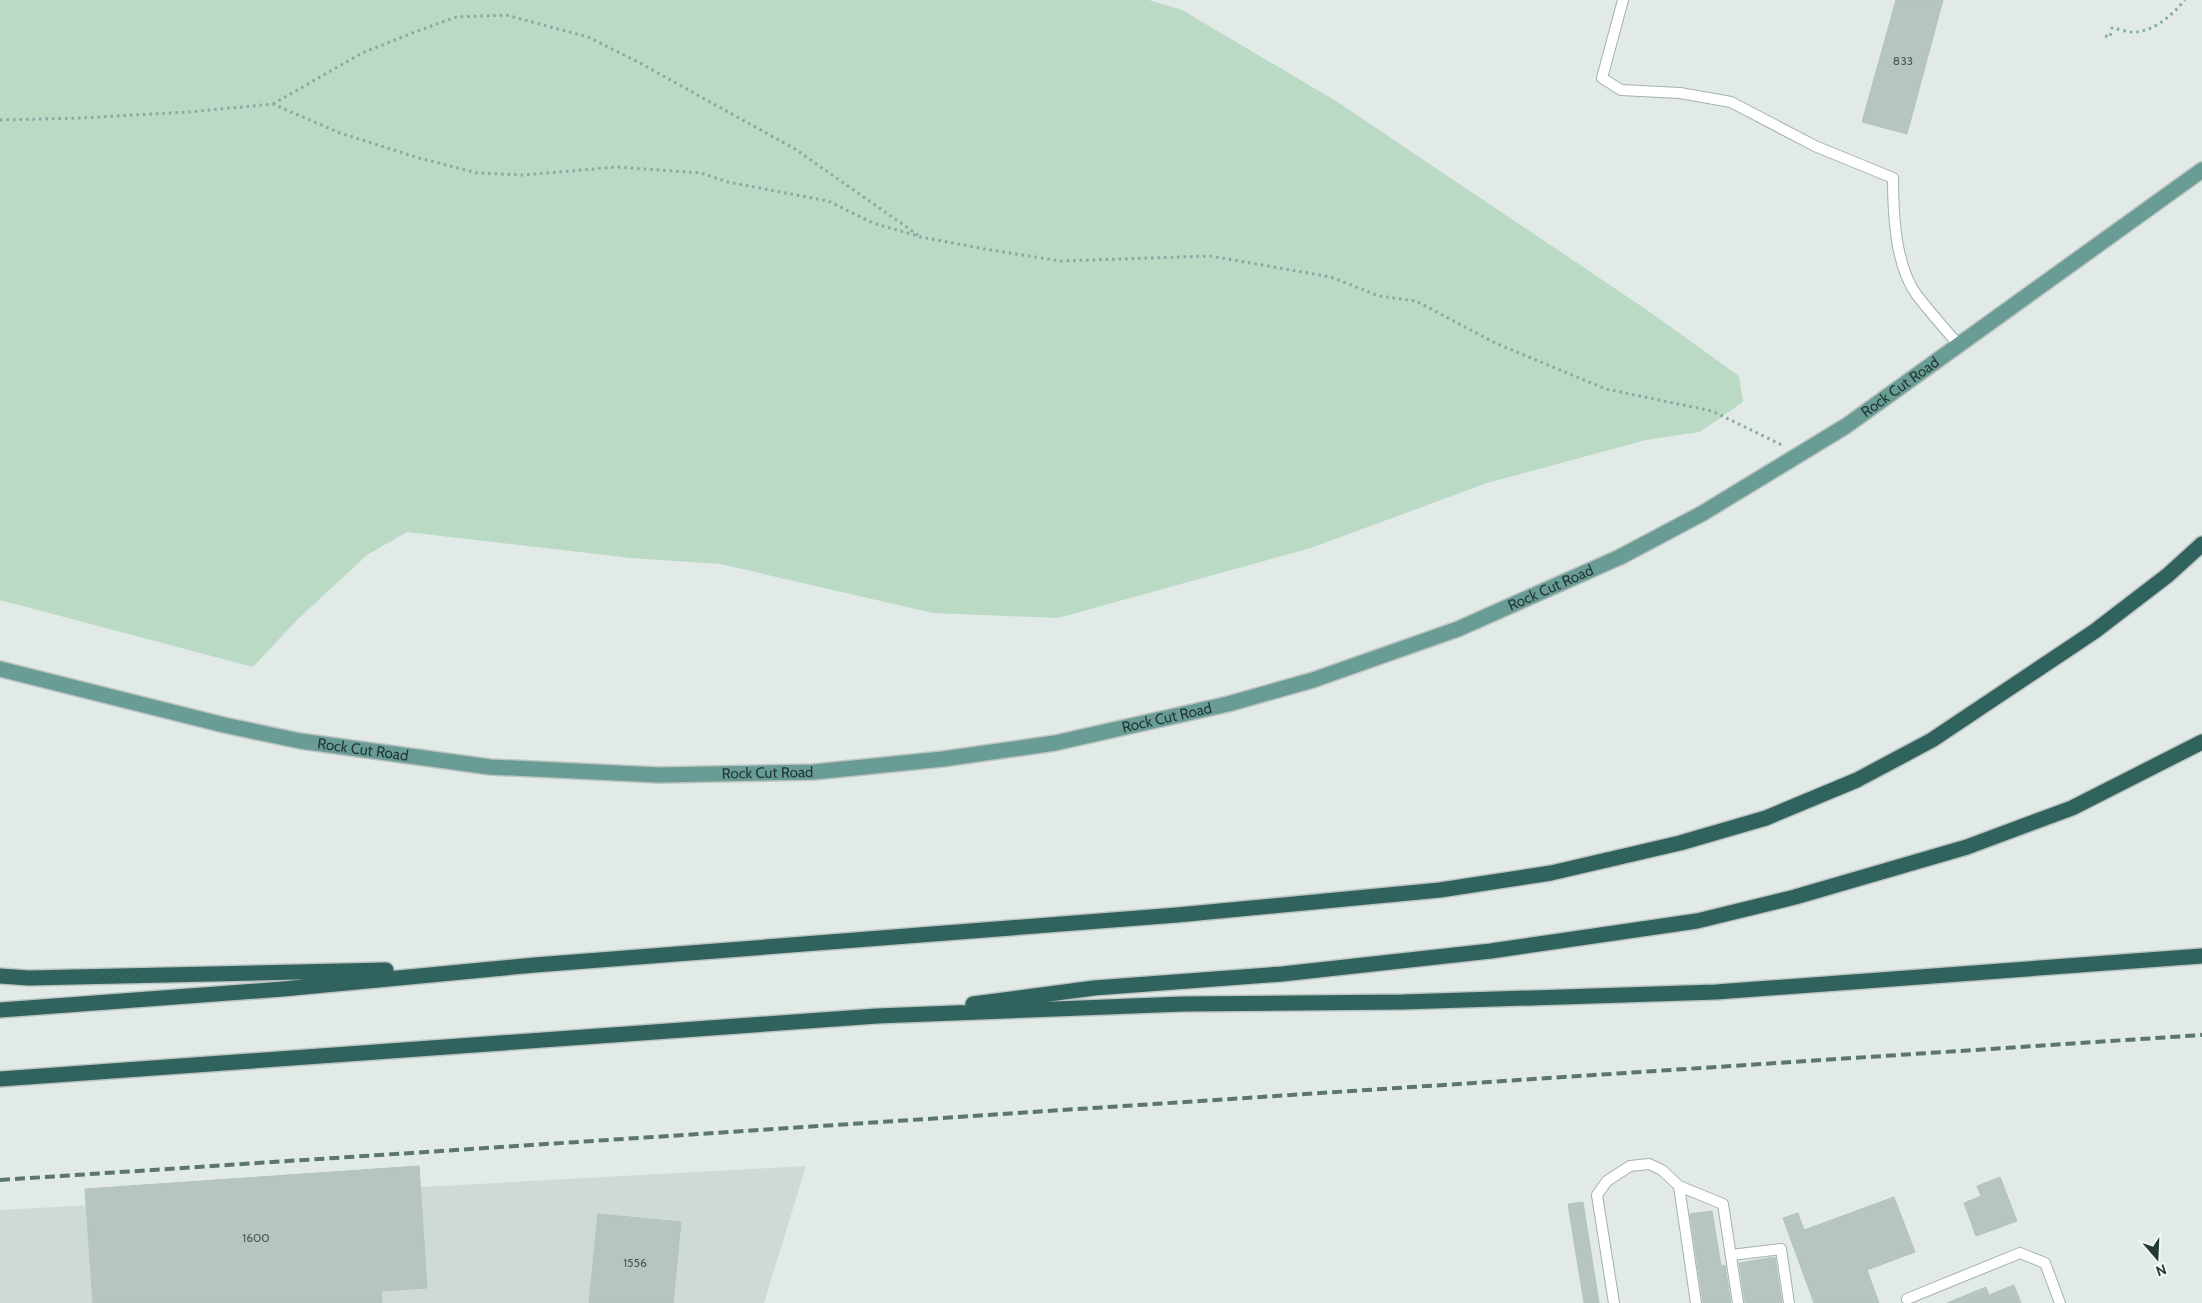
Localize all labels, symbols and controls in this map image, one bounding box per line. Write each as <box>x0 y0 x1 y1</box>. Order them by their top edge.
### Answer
house number: 833 <box>1893 53 1913 68</box>
street label: Rock Cut Road <box>1858 353 1943 421</box>
street label: Rock Cut Road <box>1505 561 1596 615</box>
street label: Rock Cut Road <box>1120 699 1214 737</box>
street label: Rock Cut Road <box>316 734 410 765</box>
street label: Rock Cut Road <box>721 763 814 783</box>
house number: 1600 <box>242 1230 270 1245</box>
north arrow <box>2132 1233 2182 1283</box>
house number: 1556 <box>623 1255 647 1270</box>
text: N <box>2154 1260 2169 1280</box>

